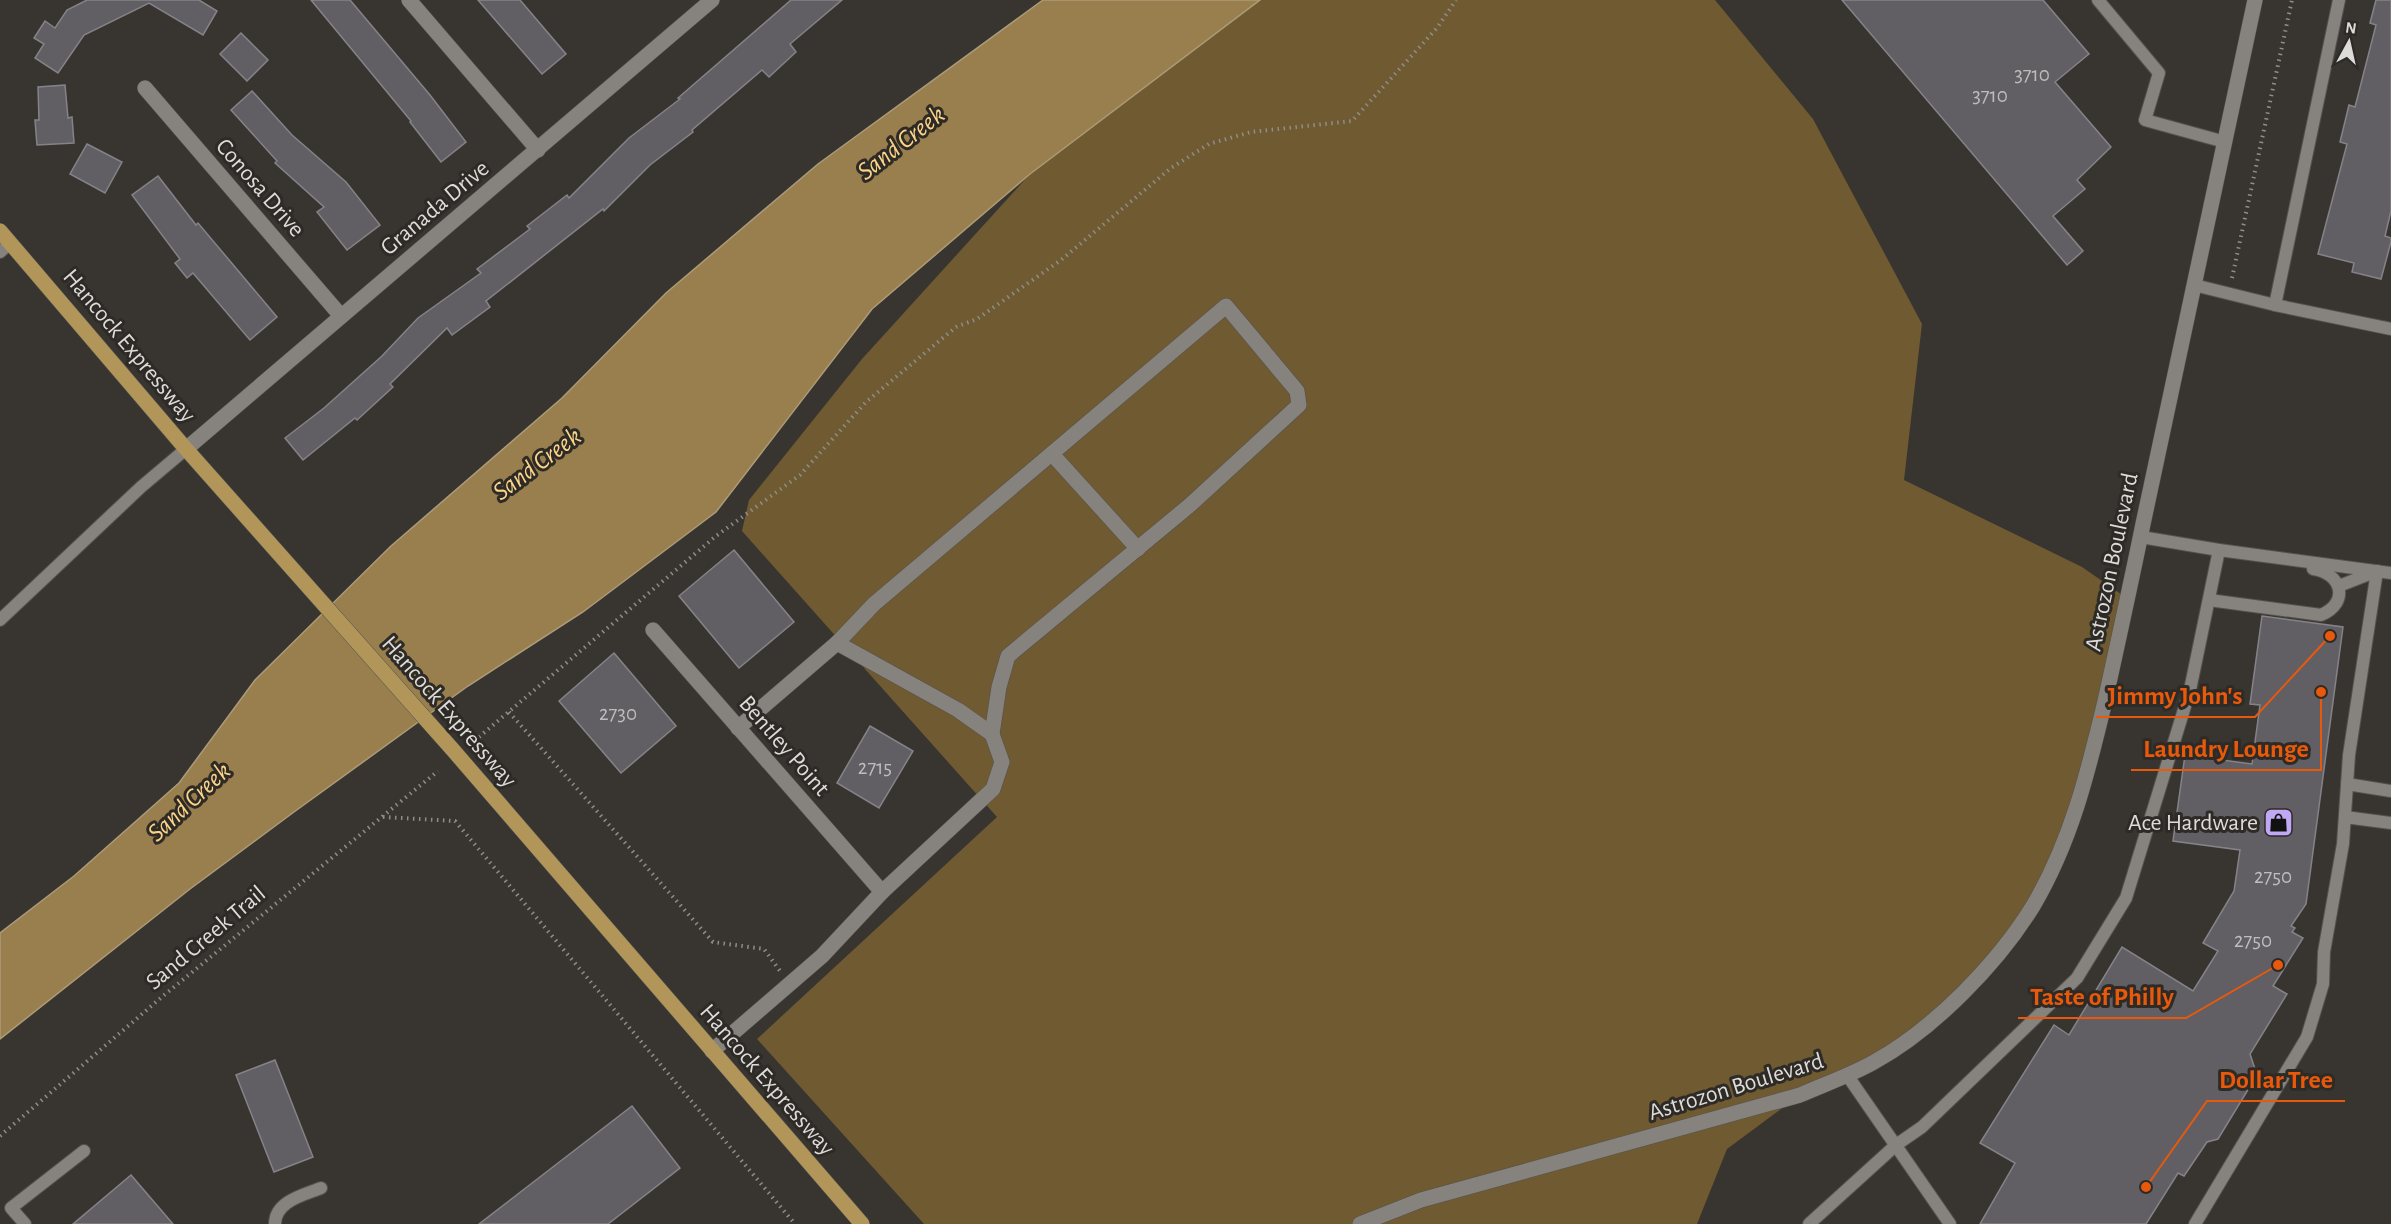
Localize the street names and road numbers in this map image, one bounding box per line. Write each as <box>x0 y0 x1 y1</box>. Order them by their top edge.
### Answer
street label: Conosa Drive <box>211 134 309 242</box>
street label: Granada Drive <box>376 156 494 260</box>
street label: Hancock Expressway <box>58 265 200 427</box>
street label: Astrozon Boulevard <box>2081 471 2143 653</box>
street label: Hancock Expressway <box>377 632 521 792</box>
street label: Bentley Point <box>734 691 834 801</box>
street label: Sand Creek Trail <box>142 881 270 995</box>
street label: Hancock Expressway <box>695 1000 839 1160</box>
street label: Astrozon Boulevard <box>1646 1049 1826 1125</box>

